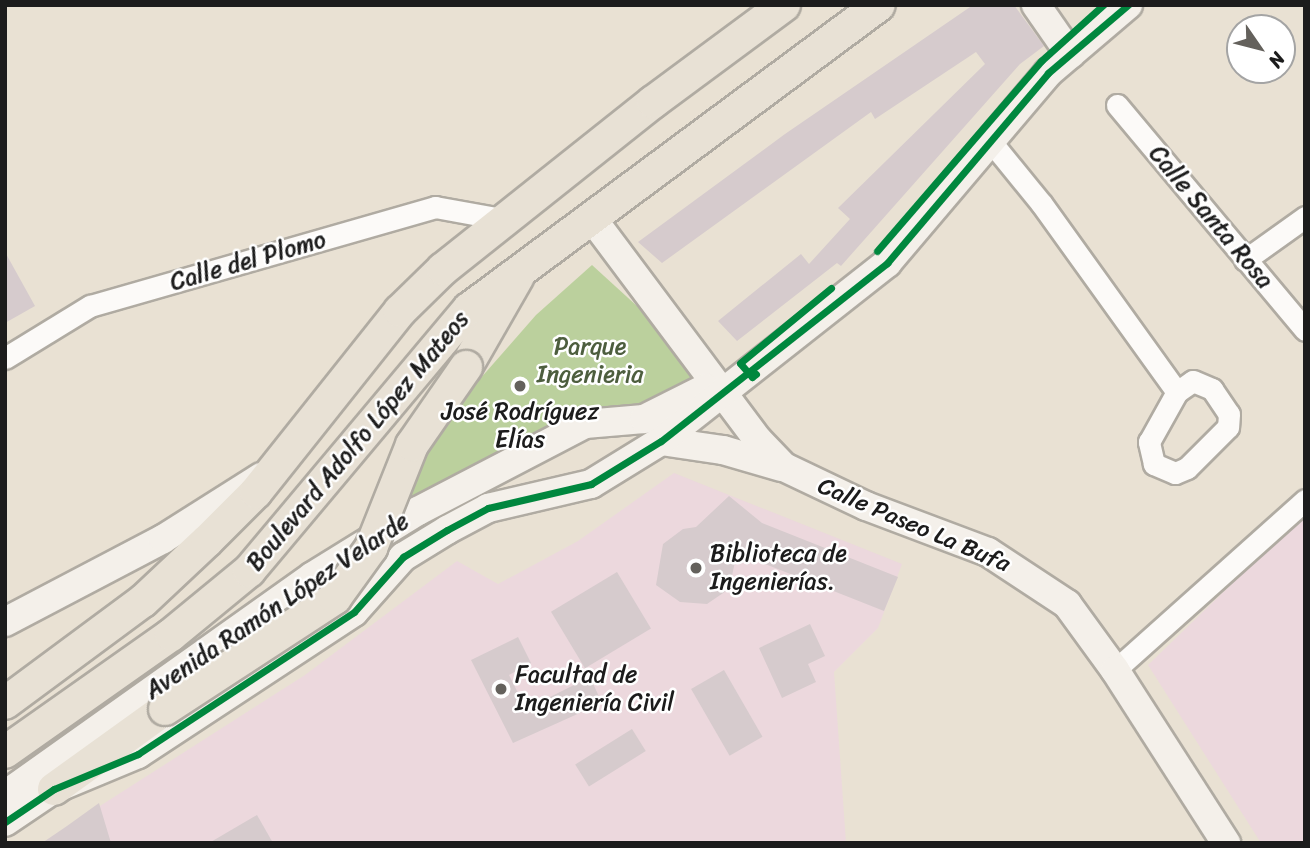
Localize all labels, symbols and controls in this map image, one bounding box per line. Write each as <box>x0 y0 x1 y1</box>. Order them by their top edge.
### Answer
north arrow <box>1226 14 1296 84</box>
text: N <box>1260 45 1294 75</box>
street label: Calle Santa Rosa <box>1143 140 1279 294</box>
street label: Calle del Plomo <box>166 225 330 297</box>
street label: Boulevard Adolfo López Mateos <box>241 305 475 577</box>
park label: Parque Ingenieria <box>537 333 643 389</box>
marker: José Rodríguez Elías <box>512 378 528 394</box>
place label: José Rodríguez Elías <box>442 398 598 454</box>
street label: Calle Paseo La Bufa <box>813 471 1015 579</box>
street label: Avenida Ramón López Velarde <box>141 507 413 705</box>
place label: Biblioteca de Ingenierías. <box>710 540 848 596</box>
marker: Biblioteca de Ingenierías. <box>688 560 704 576</box>
place label: Facultad de Ingeniería Civil <box>515 661 674 717</box>
marker: Facultad de Ingeniería Civil <box>493 681 509 697</box>

